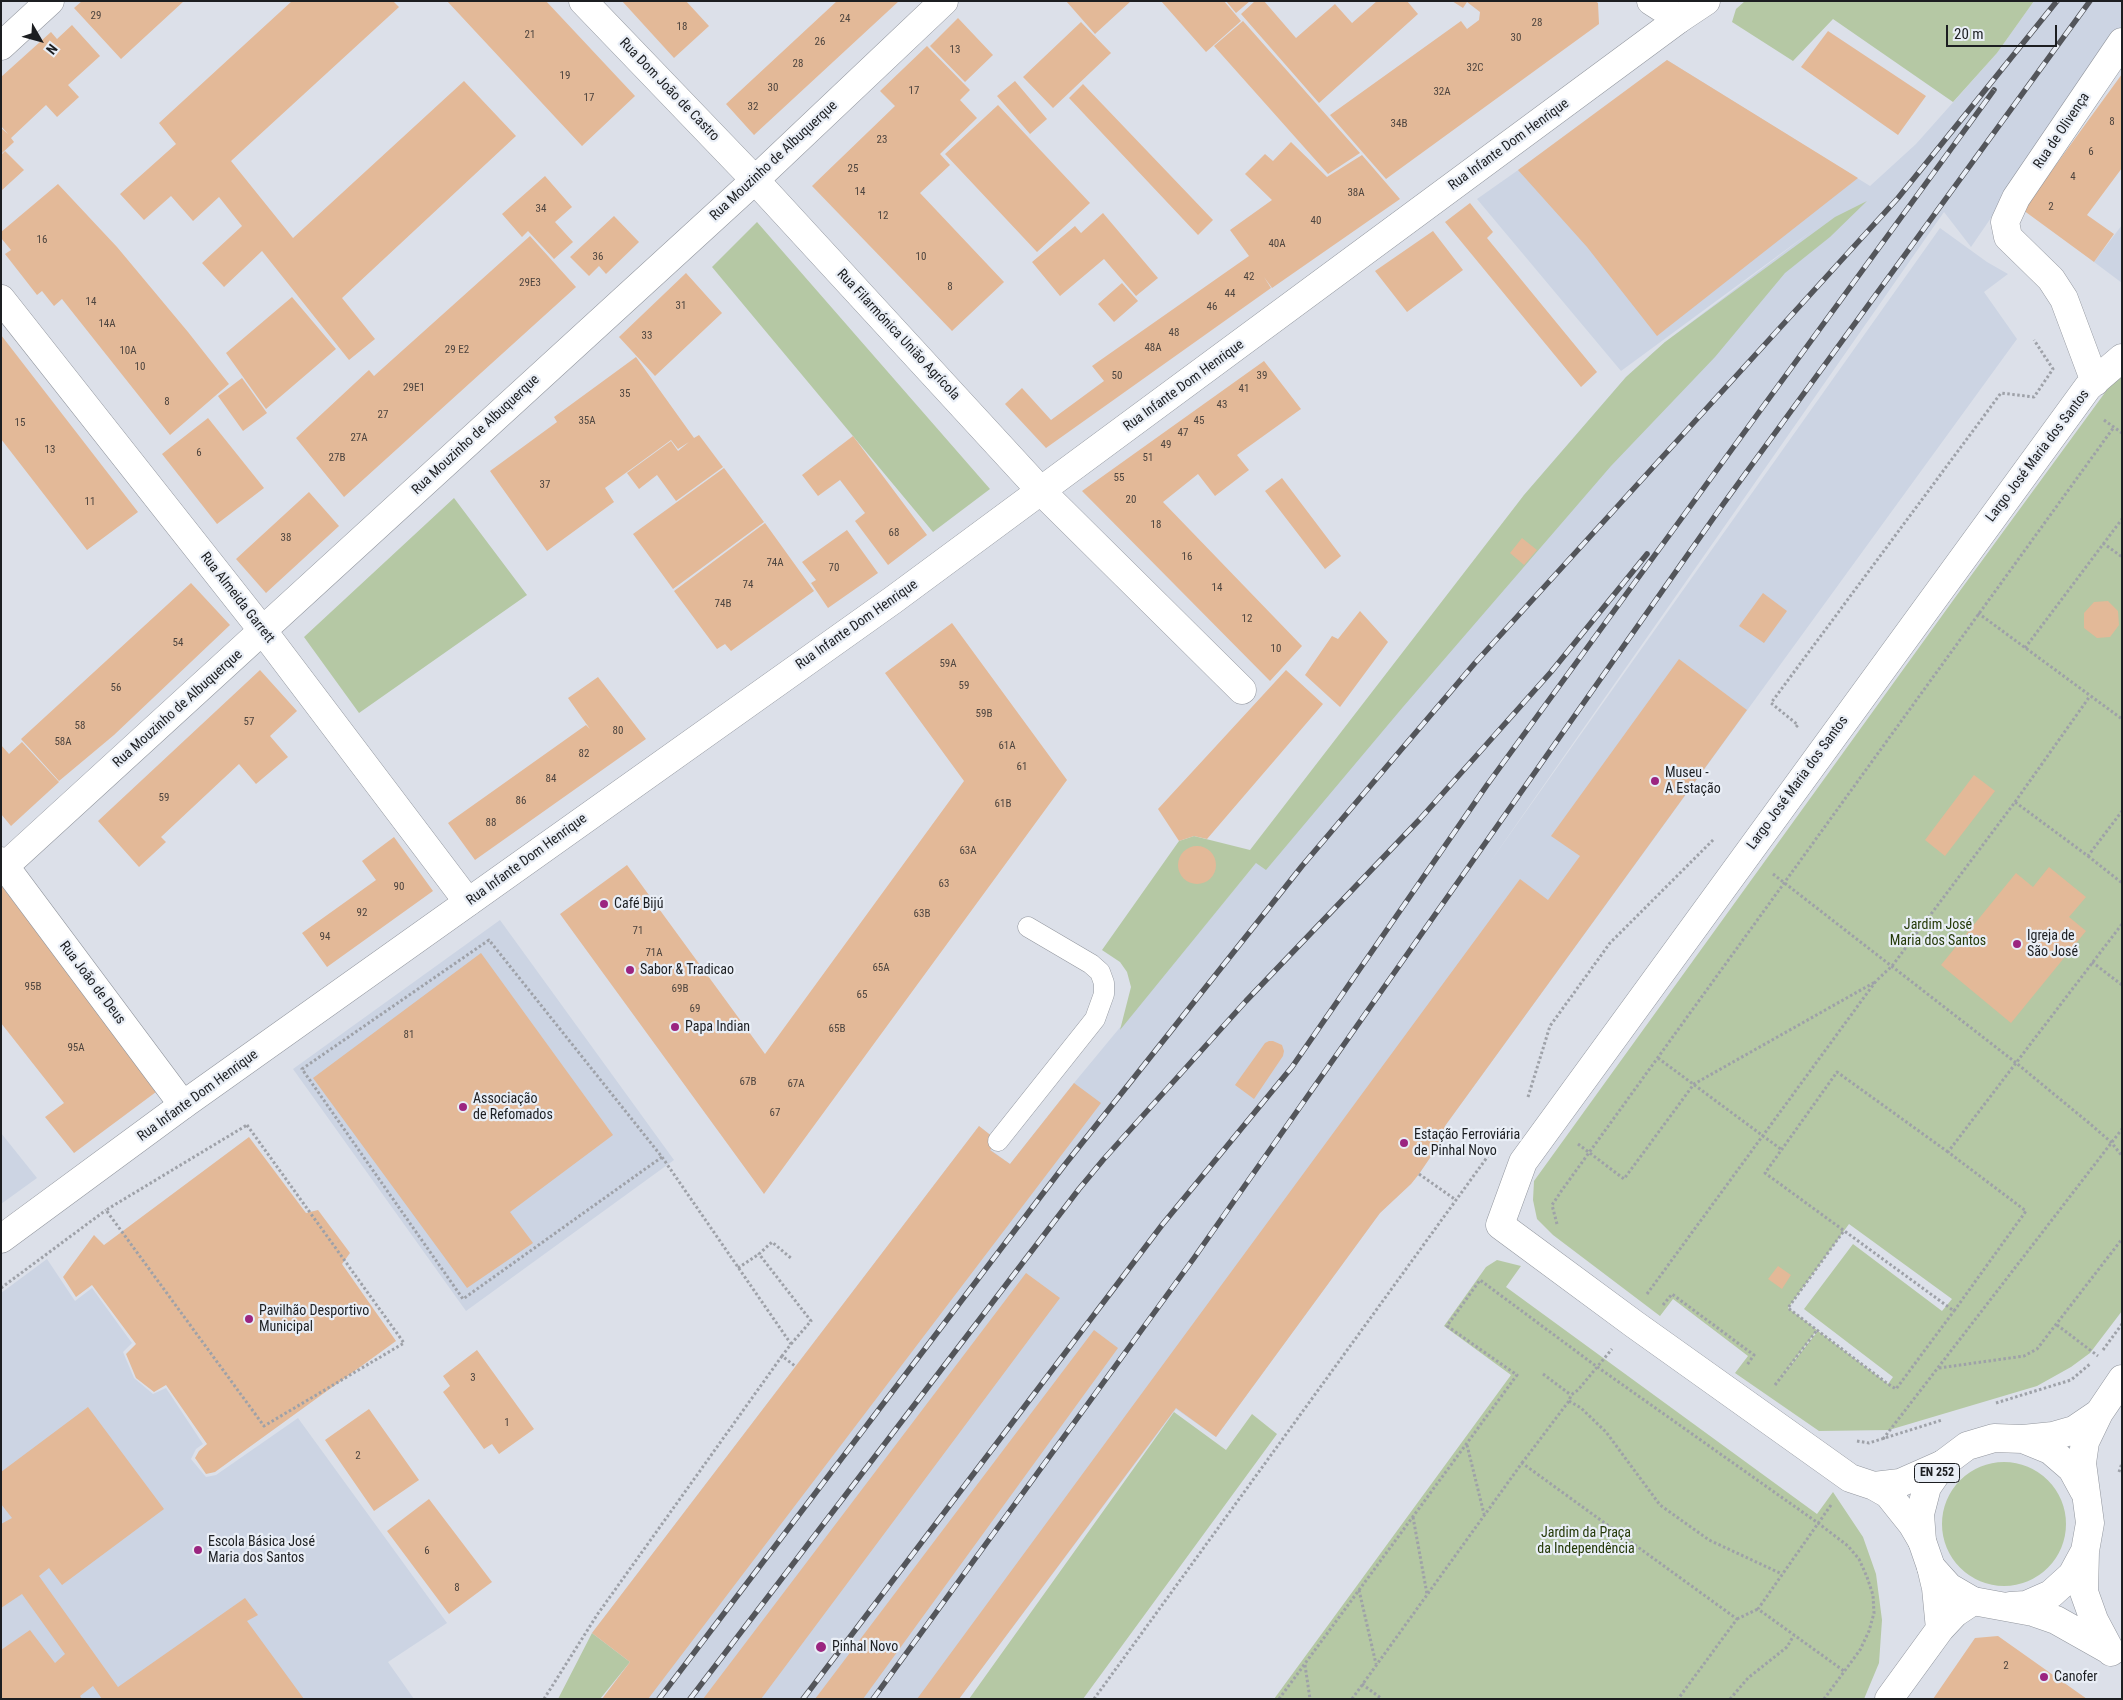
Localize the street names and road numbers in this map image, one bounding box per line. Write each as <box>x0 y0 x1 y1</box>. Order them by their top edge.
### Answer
street label: Rua Dom João de Castro <box>615 35 723 145</box>
street label: Rua de Olivença <box>2030 90 2094 172</box>
street label: Rua Infante Dom Henrique <box>1445 96 1573 194</box>
street label: Rua Mouzinho de Albuquerque <box>707 98 841 224</box>
street label: Rua Filarmónica União Agrícola <box>833 266 963 404</box>
street label: Rua Infante Dom Henrique <box>1120 337 1248 435</box>
street label: Rua Mouzinho de Albuquerque <box>409 372 543 498</box>
street label: Largo José Maria dos Santos <box>1983 387 2093 525</box>
street label: Rua Almeida Garrett <box>196 549 278 647</box>
street label: Rua Infante Dom Henrique <box>793 577 921 673</box>
street label: Rua Mouzinho de Albuquerque <box>110 647 246 771</box>
street label: Largo José Maria dos Santos <box>1744 713 1852 853</box>
street label: Rua Infante Dom Henrique <box>463 811 591 909</box>
street label: Rua João de Deus <box>55 938 129 1028</box>
street label: Rua Infante Dom Henrique <box>134 1047 262 1145</box>
road number: EN 252 <box>1914 1464 1960 1482</box>

